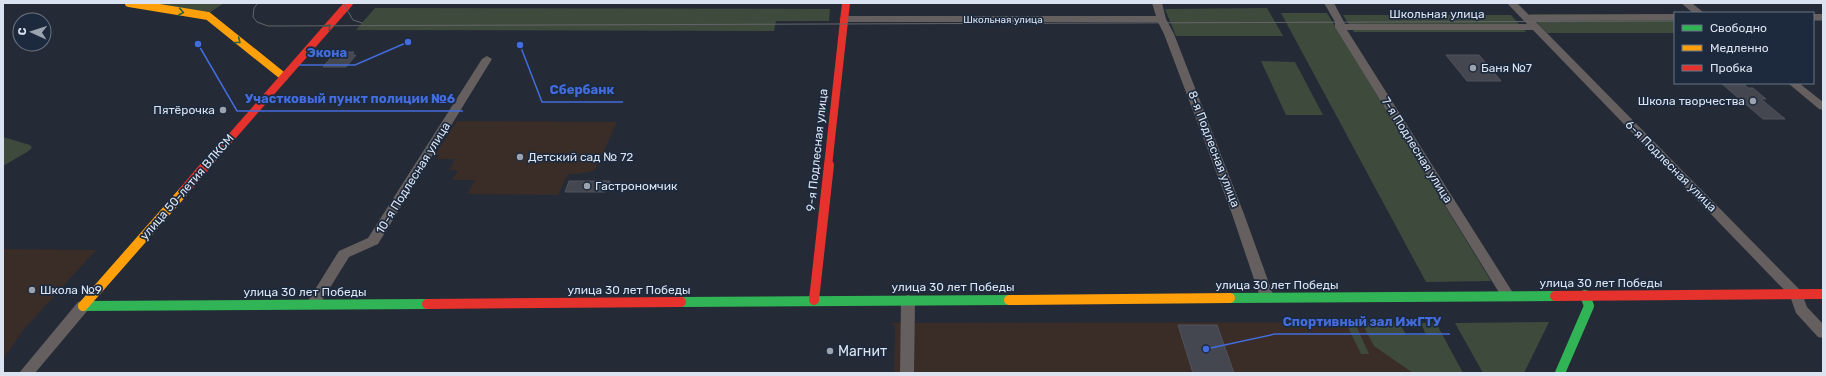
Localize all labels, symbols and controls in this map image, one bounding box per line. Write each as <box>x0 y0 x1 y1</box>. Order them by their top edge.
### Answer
one-way arrow <box>178 7 184 16</box>
street label: Школьная улица <box>1389 7 1485 21</box>
north arrow <box>12 12 52 52</box>
legend <box>1674 12 1814 84</box>
street label: Школьная улица <box>963 14 1043 26</box>
text: Свободно <box>1710 21 1767 35</box>
one-way arrow <box>324 24 331 32</box>
text: С <box>16 27 29 36</box>
one-way arrow <box>234 36 241 43</box>
callout: Экона <box>299 40 355 65</box>
text: Медленно <box>1710 41 1769 55</box>
text: Экона <box>307 45 347 60</box>
place label: Баня №7 <box>1481 61 1532 75</box>
text: Пробка <box>1710 61 1753 75</box>
marker: Баня №7 <box>1468 63 1478 73</box>
callout: Сбербанк <box>542 77 623 102</box>
text: Сбербанк <box>550 82 615 97</box>
callout: Участковый пункт полиции №6 <box>237 86 463 111</box>
street label: 9-я Подлесная улица <box>804 88 830 212</box>
street label: 8-я Подлесная улица <box>1185 89 1243 209</box>
text: Участковый пункт полиции №6 <box>245 91 456 106</box>
place label: Школа творчества <box>1638 94 1745 108</box>
street label: 7-я Подлесная улица <box>1379 95 1455 205</box>
marker: Школа творчества <box>1748 96 1758 106</box>
place label: Пятёрочка <box>153 103 215 117</box>
marker: Пятёрочка <box>218 105 228 115</box>
street label: 6-я Подлесная улица <box>1622 117 1720 215</box>
street label: 10-я Подлесная улица <box>373 120 453 236</box>
street label: улица 50-летия ВЛКСМ <box>137 131 237 243</box>
place label: Детский сад № 72 <box>528 150 633 164</box>
marker: Детский сад № 72 <box>515 152 525 162</box>
place label: Гастрономчик <box>595 179 678 193</box>
marker: Гастрономчик <box>582 181 592 191</box>
street label: улица 30 лет Победы <box>1540 276 1662 290</box>
street label: улица 30 лет Победы <box>1216 278 1338 292</box>
street label: улица 30 лет Победы <box>892 280 1014 294</box>
place label: Школа №9 <box>40 283 102 297</box>
street label: улица 30 лет Победы <box>568 283 690 297</box>
marker: Школа №9 <box>27 285 37 295</box>
street label: улица 30 лет Победы <box>244 285 366 299</box>
callout: Спортивный зал ИжГТУ <box>1275 309 1450 334</box>
text: Спортивный зал ИжГТУ <box>1283 314 1442 329</box>
place label: Магнит <box>838 343 887 360</box>
marker: Магнит <box>825 346 835 356</box>

